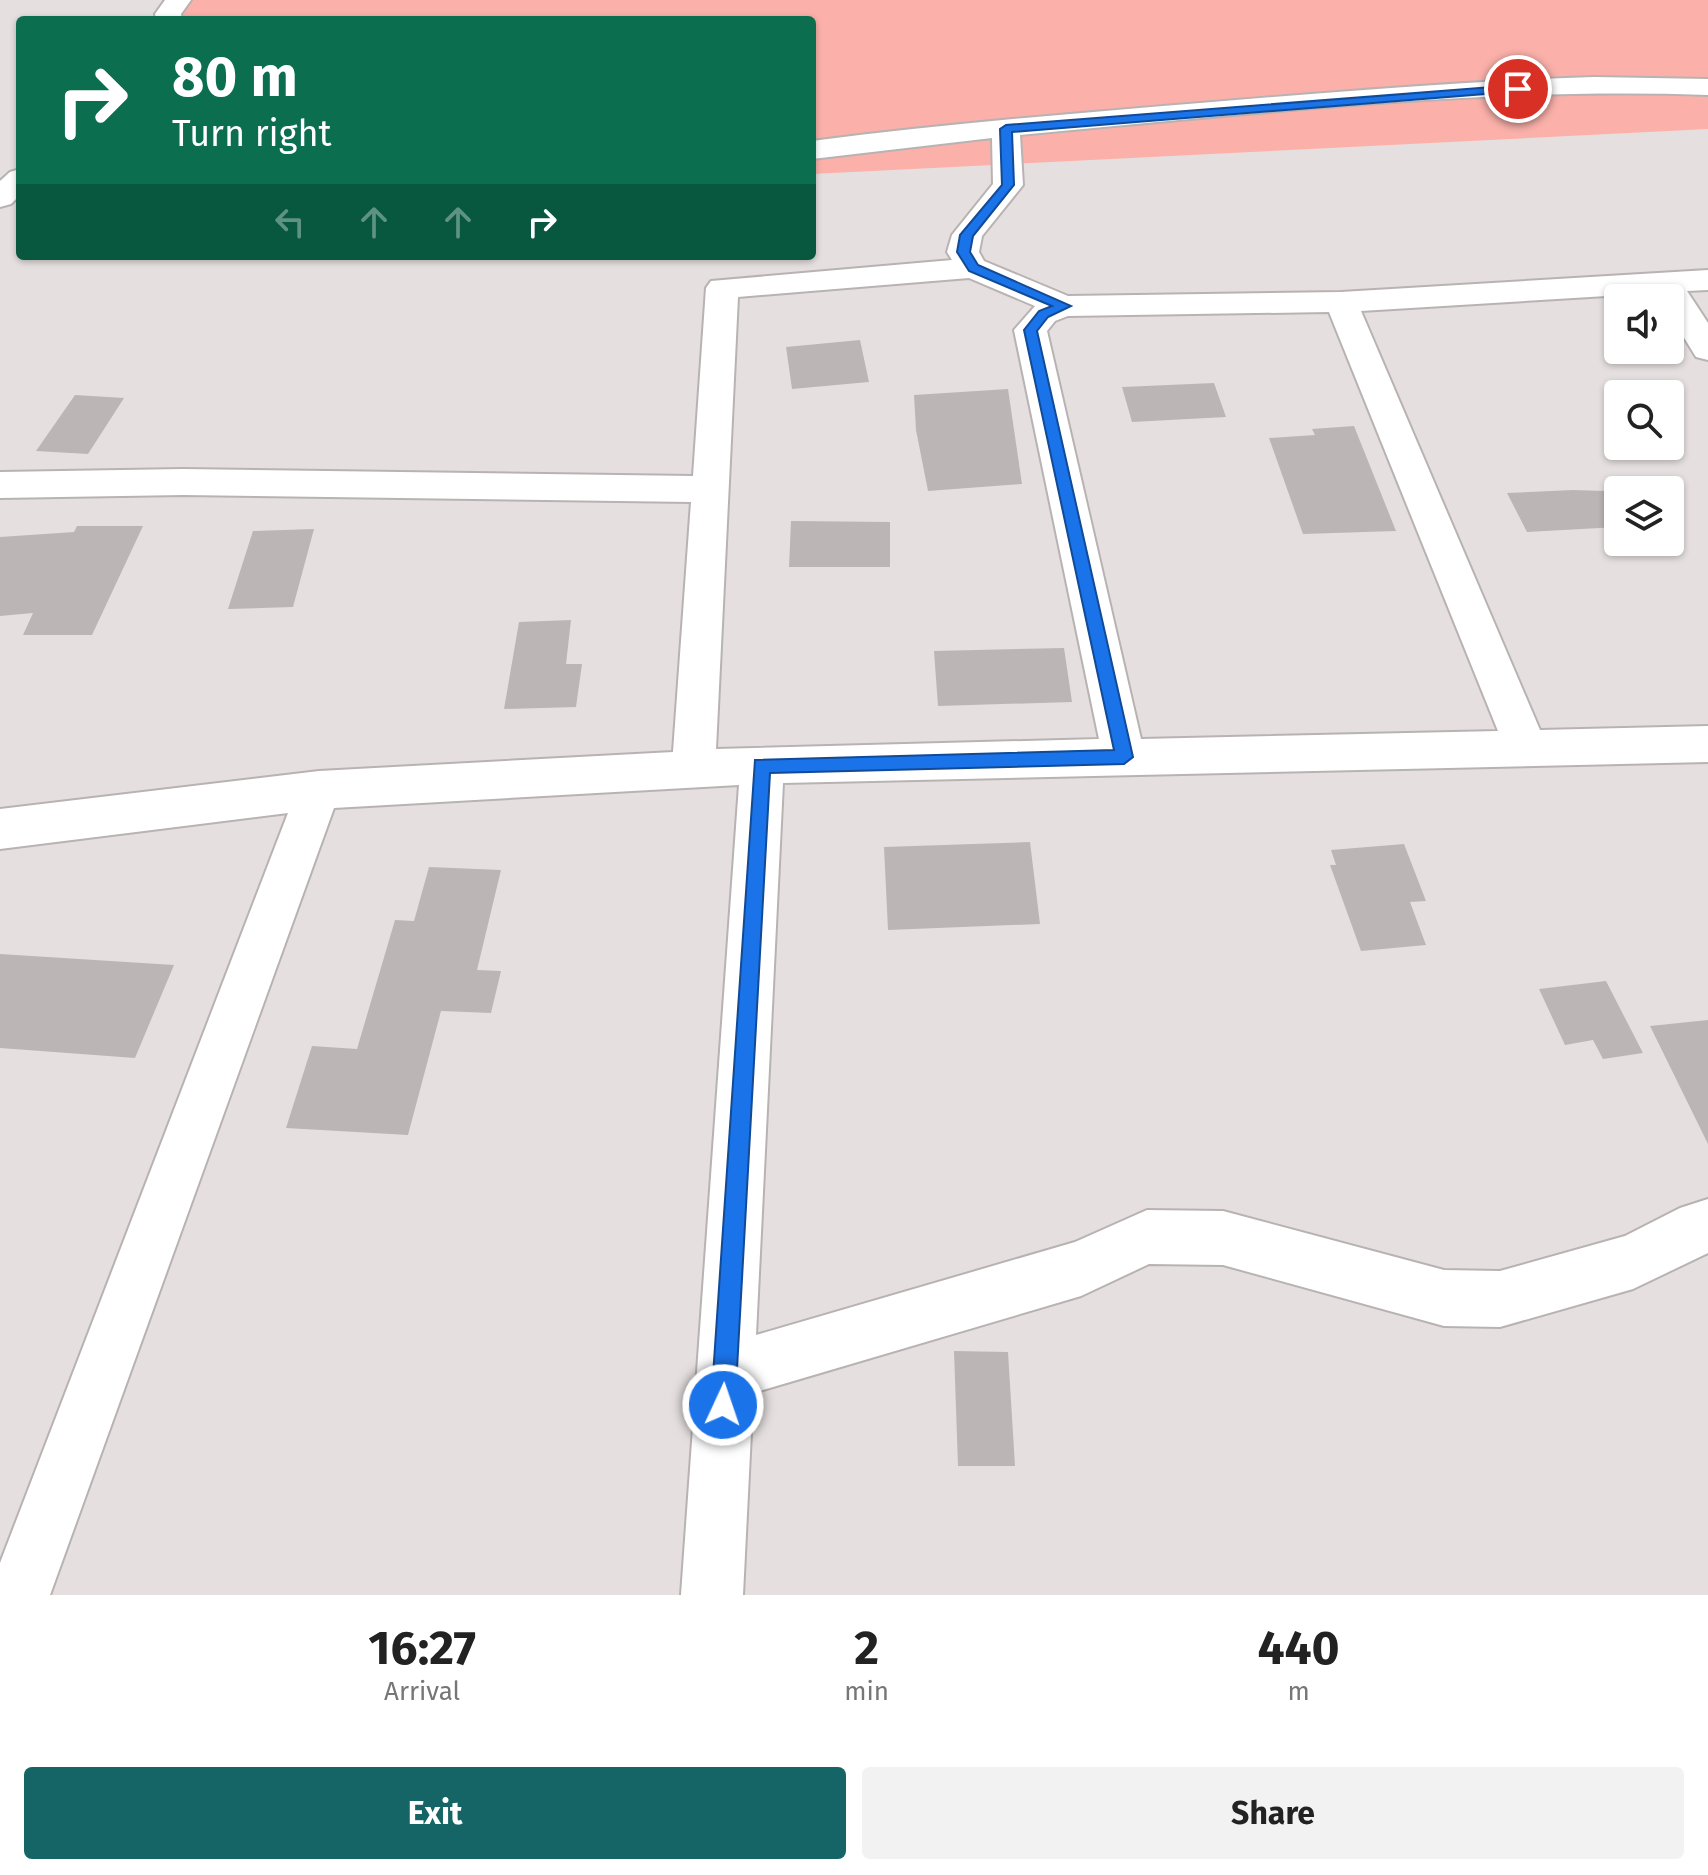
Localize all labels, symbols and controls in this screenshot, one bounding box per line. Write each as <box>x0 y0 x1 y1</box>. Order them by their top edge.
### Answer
text: 80 m <box>172 44 298 111</box>
icon: right <box>40 48 144 152</box>
pin <box>1484 55 1552 123</box>
icon: arrive <box>1496 67 1540 111</box>
text: Turn right <box>172 112 332 156</box>
icon: left <box>268 200 312 244</box>
icon: ahead <box>352 200 396 244</box>
icon: ahead <box>436 200 480 244</box>
icon: right <box>520 200 564 244</box>
map controls <box>1604 284 1684 556</box>
button: sound <box>1604 284 1684 364</box>
button: search <box>1604 380 1684 460</box>
button: layers <box>1604 476 1684 556</box>
position arrow <box>681 1363 765 1447</box>
text: 16:27 <box>368 1619 476 1677</box>
text: 2 <box>854 1619 879 1677</box>
text: 440 <box>1257 1619 1340 1677</box>
text: Arrival <box>384 1676 460 1707</box>
text: min <box>844 1676 889 1707</box>
text: m <box>1287 1676 1310 1707</box>
button: Exit <box>24 1767 846 1859</box>
button: Share <box>862 1767 1684 1859</box>

